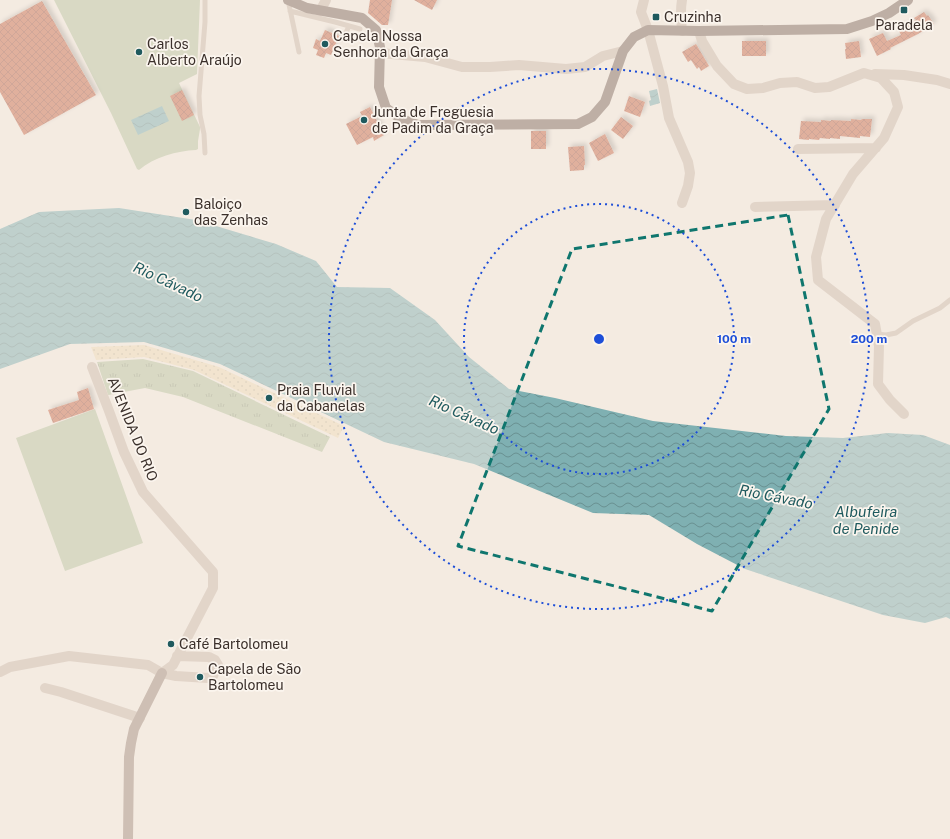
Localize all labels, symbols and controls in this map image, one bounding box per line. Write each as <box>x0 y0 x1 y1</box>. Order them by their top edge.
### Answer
marker: Paradela <box>899 5 909 15</box>
place label: Cruzinha <box>664 9 721 25</box>
marker: Cruzinha <box>651 12 661 22</box>
place label: Paradela <box>875 17 933 33</box>
place label: Capela Nossa Senhora da Graça <box>333 28 449 60</box>
place label: Carlos Alberto Araújo <box>147 36 242 68</box>
marker: Capela Nossa Senhora da Graça <box>320 39 330 49</box>
marker: Carlos Alberto Araújo <box>134 47 144 57</box>
place label: Junta de Freguesia de Padim da Graça <box>372 104 494 136</box>
marker: Junta de Freguesia de Padim da Graça <box>359 115 369 125</box>
place label: Baloiço das Zenhas <box>194 196 268 228</box>
marker: Baloiço das Zenhas <box>181 207 191 217</box>
water label: Rio Cávado <box>131 258 206 305</box>
centre of rings <box>592 332 606 346</box>
text: 100 m <box>717 332 751 346</box>
text: 200 m <box>851 332 887 346</box>
street label: AVENIDA DO RIO <box>105 375 161 483</box>
place label: Praia Fluvial da Cabanelas <box>277 382 365 414</box>
water label: Rio Cávado <box>427 392 502 438</box>
marker: Praia Fluvial da Cabanelas <box>264 393 274 403</box>
water label: Rio Cávado <box>738 481 814 512</box>
water label: Albufeira de Penide <box>833 503 899 537</box>
place label: Café Bartolomeu <box>179 636 288 652</box>
marker: Café Bartolomeu <box>166 639 176 649</box>
place label: Capela de São Bartolomeu <box>208 661 301 693</box>
marker: Capela de São Bartolomeu <box>195 672 205 682</box>

